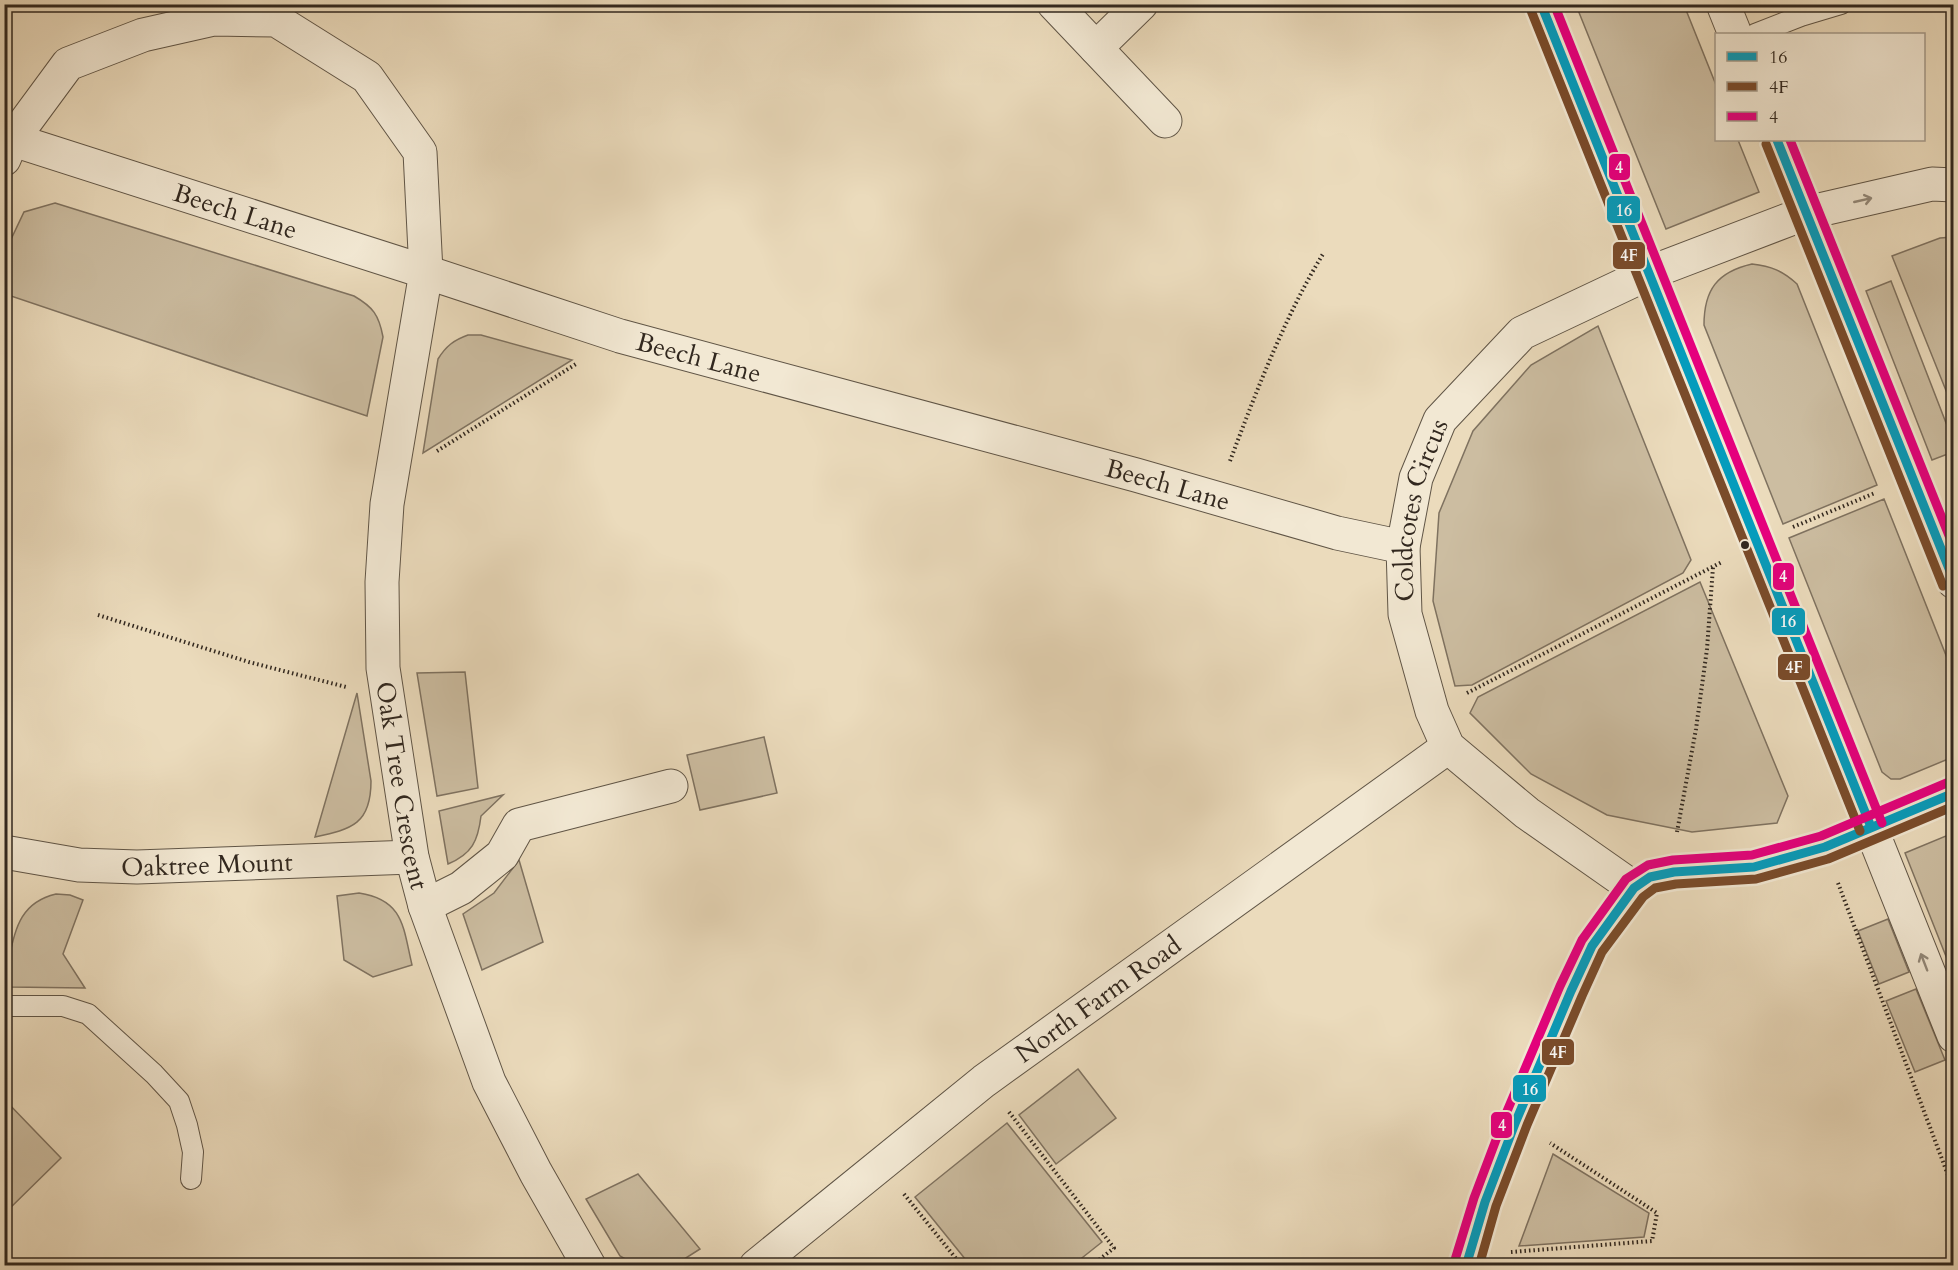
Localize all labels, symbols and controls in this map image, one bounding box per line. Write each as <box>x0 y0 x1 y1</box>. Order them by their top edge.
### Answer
legend <box>1715 33 1925 141</box>
text: 16 <box>1769 45 1787 70</box>
text: 4F <box>1769 75 1788 100</box>
text: 4 <box>1769 105 1778 130</box>
line badge: 4 <box>1608 153 1631 181</box>
text: 4 <box>1615 157 1623 179</box>
street label: Beech Lane <box>169 175 302 247</box>
one-way arrow <box>1853 194 1872 206</box>
line badge: 16 <box>1606 195 1641 224</box>
text: 16 <box>1616 200 1632 222</box>
line badge: 4F <box>1612 241 1646 270</box>
text: 4F <box>1620 245 1638 267</box>
street label: Beech Lane <box>632 324 765 391</box>
street label: Coldcotes Circus <box>1386 413 1456 602</box>
street label: Beech Lane <box>1102 450 1234 519</box>
unlabelled marker <box>1739 539 1751 551</box>
line badge: 4 <box>1772 562 1795 591</box>
text: 4 <box>1779 566 1787 588</box>
line badge: 16 <box>1771 607 1806 636</box>
text: 16 <box>1780 611 1796 633</box>
line badge: 4F <box>1777 653 1811 681</box>
text: 4F <box>1785 657 1803 679</box>
street label: Oak Tree Crescent <box>368 679 437 893</box>
street label: Oaktree Mount <box>120 844 293 885</box>
street label: North Farm Road <box>1008 927 1188 1071</box>
one-way arrow <box>1918 953 1929 972</box>
line badge: 4F <box>1541 1038 1575 1066</box>
text: 4F <box>1549 1042 1567 1064</box>
line badge: 16 <box>1512 1074 1547 1103</box>
text: 16 <box>1522 1079 1538 1101</box>
line badge: 4 <box>1490 1111 1513 1139</box>
text: 4 <box>1498 1115 1506 1137</box>

